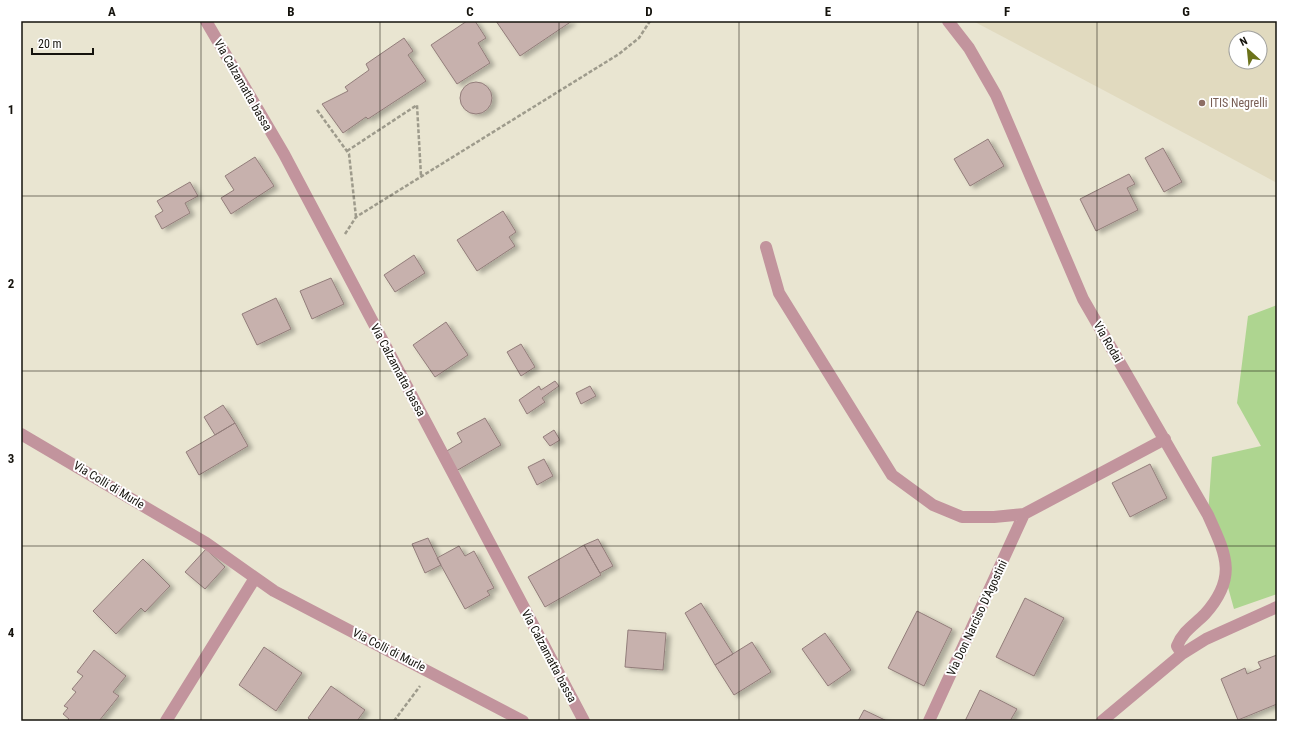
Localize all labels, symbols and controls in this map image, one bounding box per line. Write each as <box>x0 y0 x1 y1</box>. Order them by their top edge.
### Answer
text: A <box>108 4 116 19</box>
text: B <box>287 4 295 19</box>
text: C <box>466 4 474 19</box>
text: D <box>645 4 653 19</box>
text: E <box>825 4 832 19</box>
text: F <box>1004 4 1010 19</box>
text: G <box>1182 4 1190 19</box>
scale bar <box>32 30 93 56</box>
north arrow <box>1228 30 1268 70</box>
text: N <box>1238 34 1250 49</box>
text: 20 m <box>38 37 62 51</box>
street label: Via Calzamatta bassa <box>211 37 275 133</box>
place label: ITIS Negrelli <box>1210 96 1267 110</box>
marker: ITIS Negrelli <box>1197 98 1207 108</box>
text: 1 <box>8 102 14 117</box>
text: 2 <box>8 276 15 291</box>
street label: Via Rodai <box>1091 319 1125 365</box>
street label: Via Calzamatta bassa <box>368 321 428 419</box>
text: 3 <box>8 451 14 466</box>
street label: Via Colli di Murle <box>71 458 147 512</box>
street label: Via Don Narciso D'Agostini <box>944 558 1010 678</box>
street label: Via Calzamatta bassa <box>519 607 579 705</box>
text: 4 <box>8 625 15 640</box>
street label: Via Colli di Murle <box>350 626 428 675</box>

